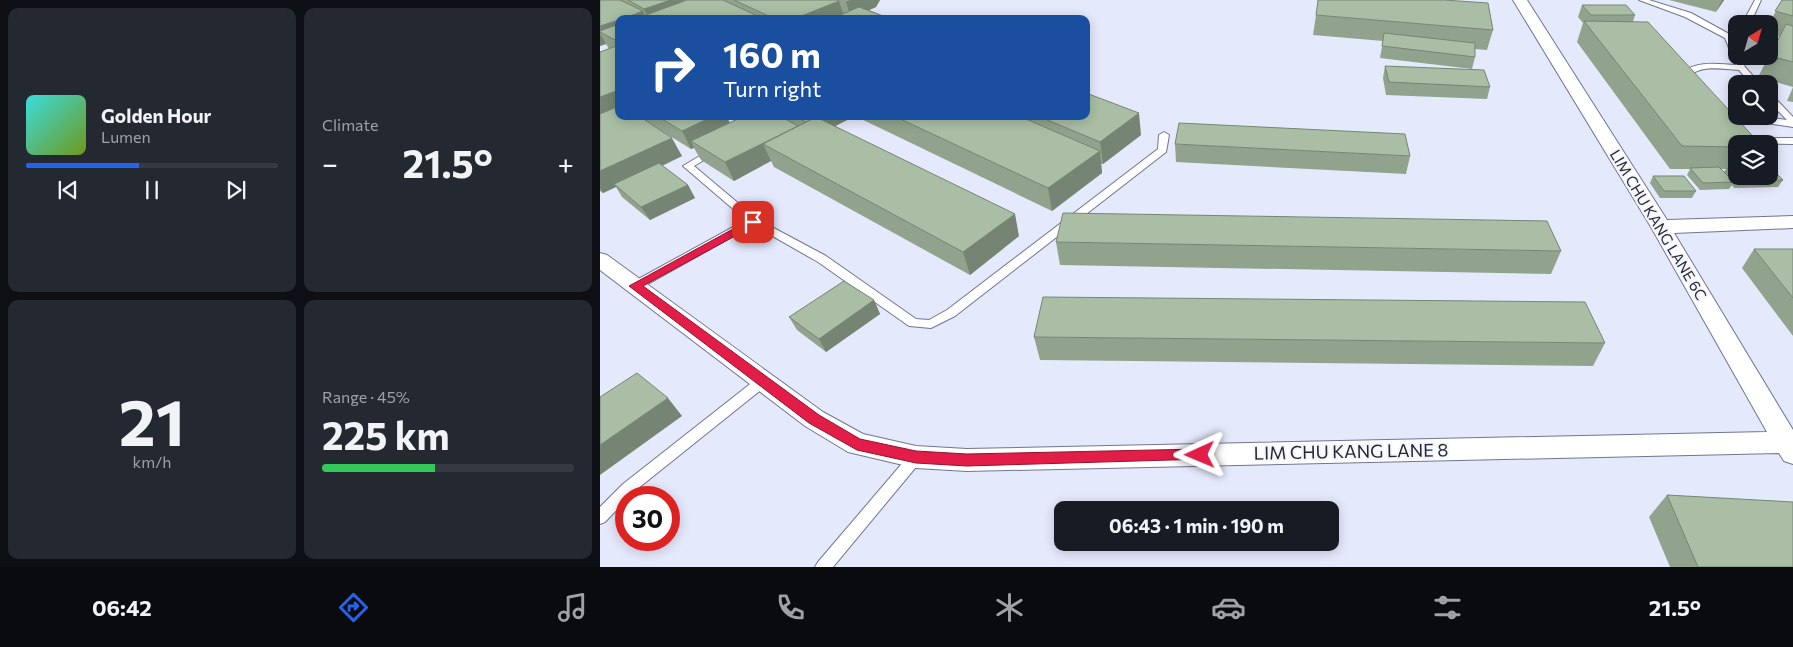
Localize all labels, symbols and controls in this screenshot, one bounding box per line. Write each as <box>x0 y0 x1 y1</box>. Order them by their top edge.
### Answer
north arrow <box>1728 15 1778 65</box>
map controls <box>1728 15 1778 185</box>
text: 160 m <box>723 32 821 75</box>
icon: right <box>640 35 705 100</box>
text: Turn right <box>723 75 821 102</box>
button: search <box>1728 75 1778 125</box>
text: Golden Hour <box>101 104 211 127</box>
text: Climate <box>322 115 378 134</box>
text: Lumen <box>101 127 151 146</box>
button: layers <box>1728 135 1778 185</box>
text: 21.5° <box>403 139 493 186</box>
text: − <box>322 146 338 180</box>
text: + <box>558 146 574 180</box>
street label: LIM CHU KANG LANE 6C <box>1607 146 1711 303</box>
icon: previous <box>54 176 82 204</box>
icon: pause <box>138 176 166 204</box>
icon: next <box>222 176 250 204</box>
pin <box>732 201 774 243</box>
icon: arrive <box>739 208 767 236</box>
text: 21 <box>119 380 185 459</box>
text: Range · 45% <box>322 387 410 406</box>
text: 225 km <box>322 411 450 458</box>
position arrow <box>1173 428 1225 480</box>
street label: LIM CHU KANG LANE 8 <box>1254 438 1448 464</box>
text: km/h <box>133 452 171 471</box>
speed limit sign: 30 <box>615 486 680 551</box>
text: 06:43 · 1 min · 190 m <box>1109 514 1284 537</box>
icon: directions <box>336 590 371 625</box>
icon: music <box>555 590 590 625</box>
icon: phone <box>773 590 808 625</box>
icon: climate <box>992 590 1027 625</box>
icon: car <box>1211 590 1246 625</box>
icon: filters <box>1430 590 1465 625</box>
text: 06:42 <box>92 594 152 621</box>
text: 21.5° <box>1649 594 1701 621</box>

